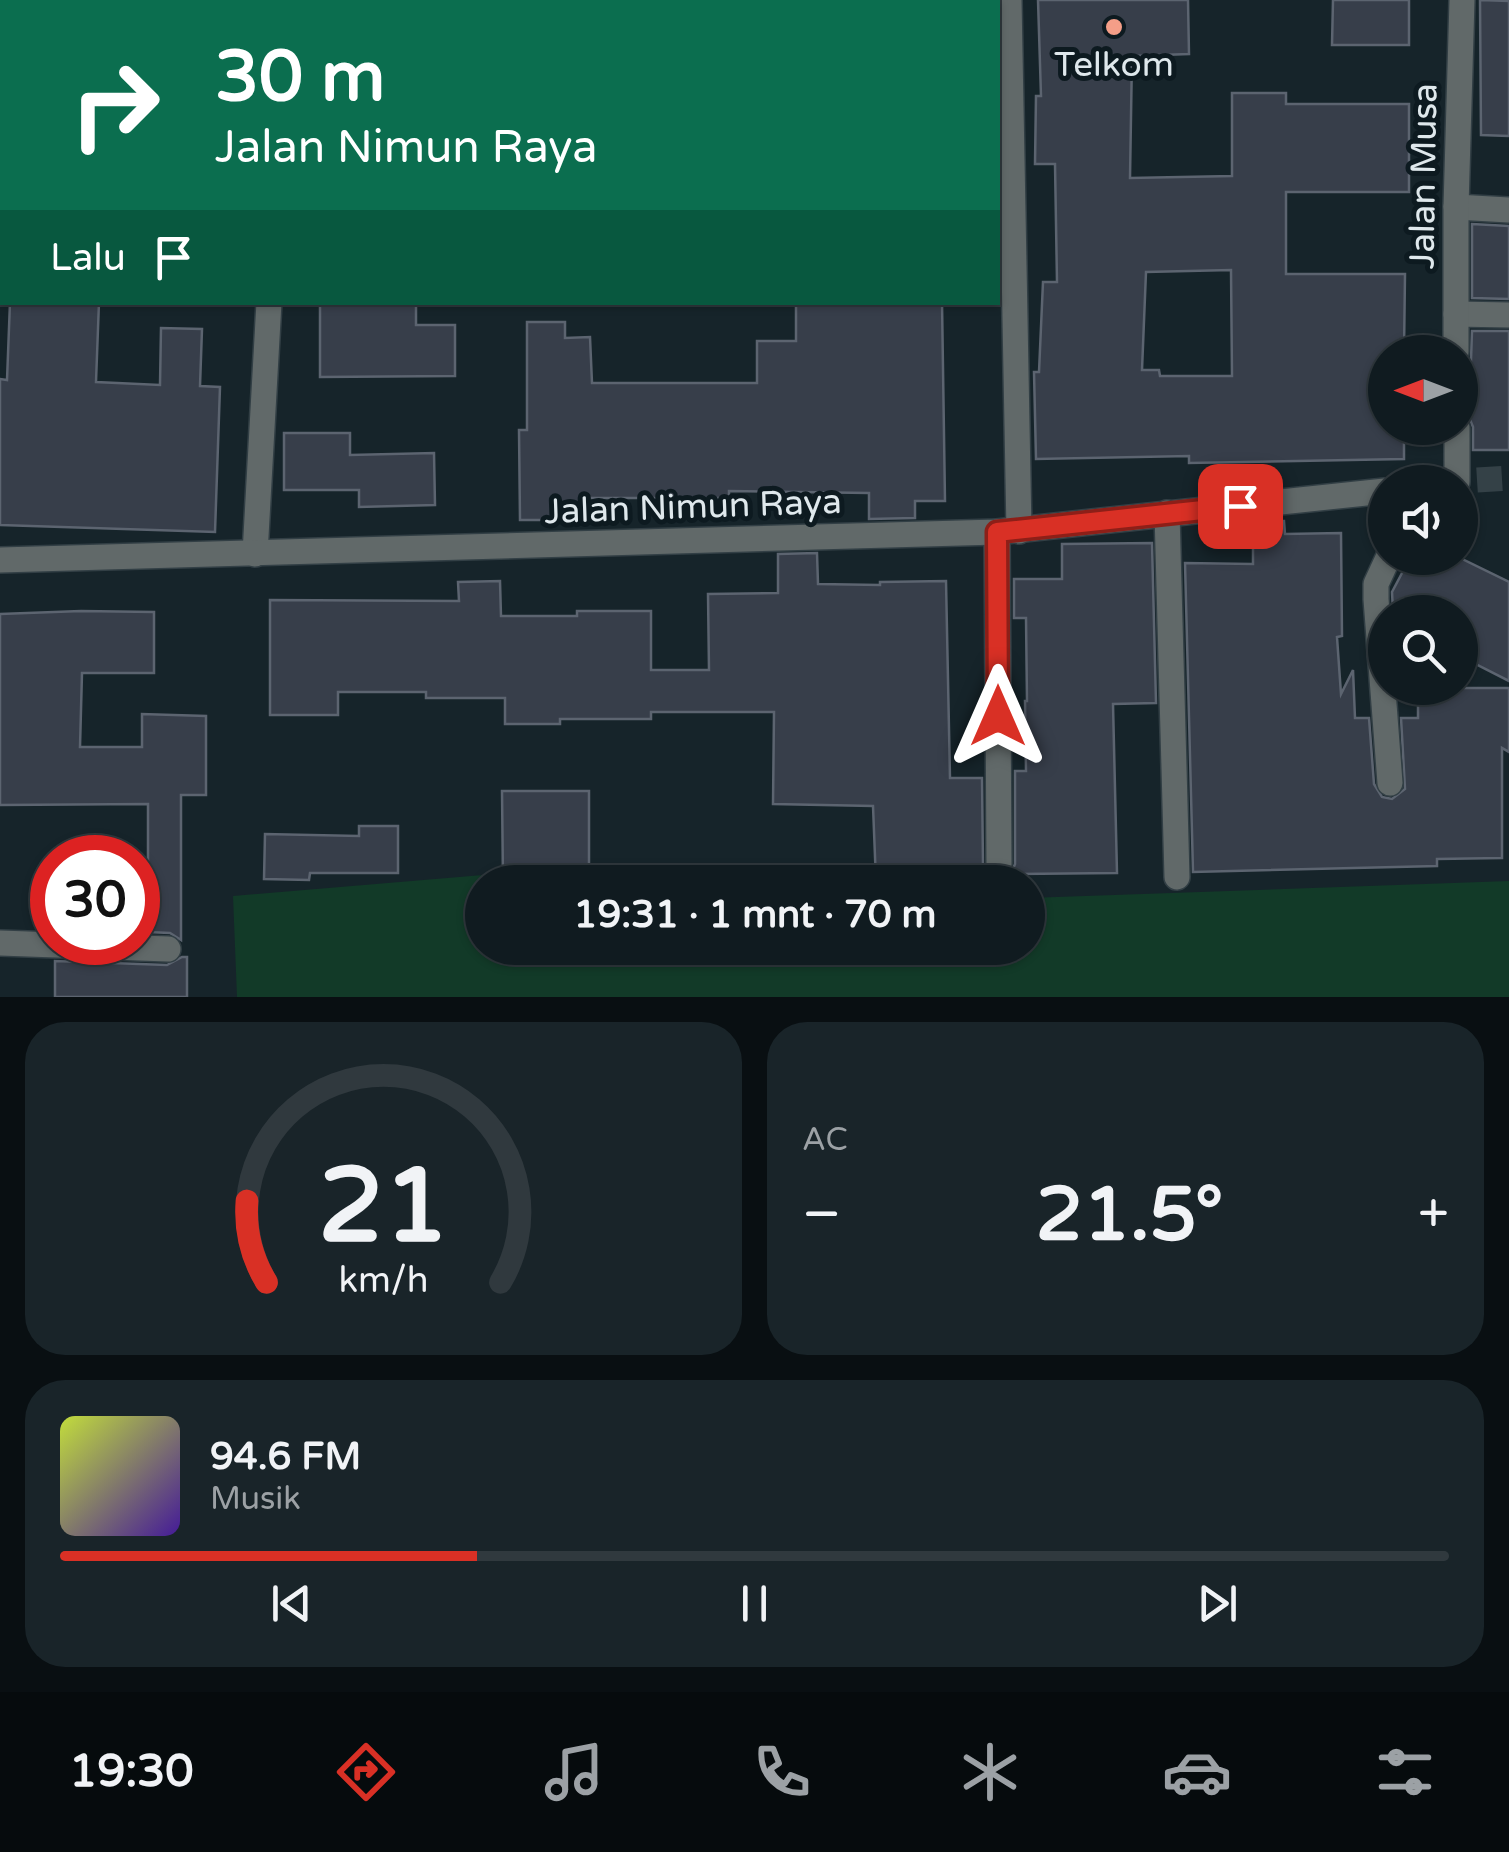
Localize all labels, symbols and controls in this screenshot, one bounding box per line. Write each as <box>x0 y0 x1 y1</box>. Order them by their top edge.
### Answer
marker: Telkom <box>1103 16 1125 38</box>
text: 30 m <box>215 36 385 120</box>
icon: right <box>50 40 180 170</box>
place label: Telkom <box>1054 44 1174 86</box>
street label: Jalan Musa <box>1401 83 1447 269</box>
text: Jalan Nimun Raya <box>215 121 598 175</box>
icon: arrive <box>146 230 201 285</box>
text: Lalu <box>50 235 126 281</box>
north arrow <box>1368 335 1478 445</box>
map controls <box>1368 335 1478 705</box>
pin <box>1198 464 1283 549</box>
button: sound <box>1368 465 1478 575</box>
icon: arrive <box>1213 479 1268 534</box>
street label: Jalan Nimun Raya <box>544 481 842 533</box>
button: search <box>1368 595 1478 705</box>
position arrow <box>946 664 1050 768</box>
speed limit sign: 30 <box>30 835 160 965</box>
text: 19:31 · 1 mnt · 70 m <box>574 892 936 938</box>
text: AC <box>802 1121 848 1159</box>
text: 21 <box>318 1145 449 1270</box>
text: 21.5° <box>1036 1170 1223 1260</box>
text: − <box>802 1182 841 1248</box>
text: + <box>1418 1182 1449 1248</box>
text: km/h <box>339 1259 428 1302</box>
text: 94.6 FM <box>210 1434 361 1480</box>
text: Musik <box>210 1480 301 1518</box>
icon: previous <box>264 1576 319 1631</box>
icon: pause <box>727 1576 782 1631</box>
icon: next <box>1190 1576 1245 1631</box>
icon: directions <box>331 1737 401 1807</box>
icon: music <box>539 1737 609 1807</box>
icon: phone <box>747 1737 817 1807</box>
icon: climate <box>955 1737 1025 1807</box>
icon: car <box>1162 1737 1232 1807</box>
icon: filters <box>1370 1737 1440 1807</box>
text: 19:30 <box>69 1745 194 1799</box>

